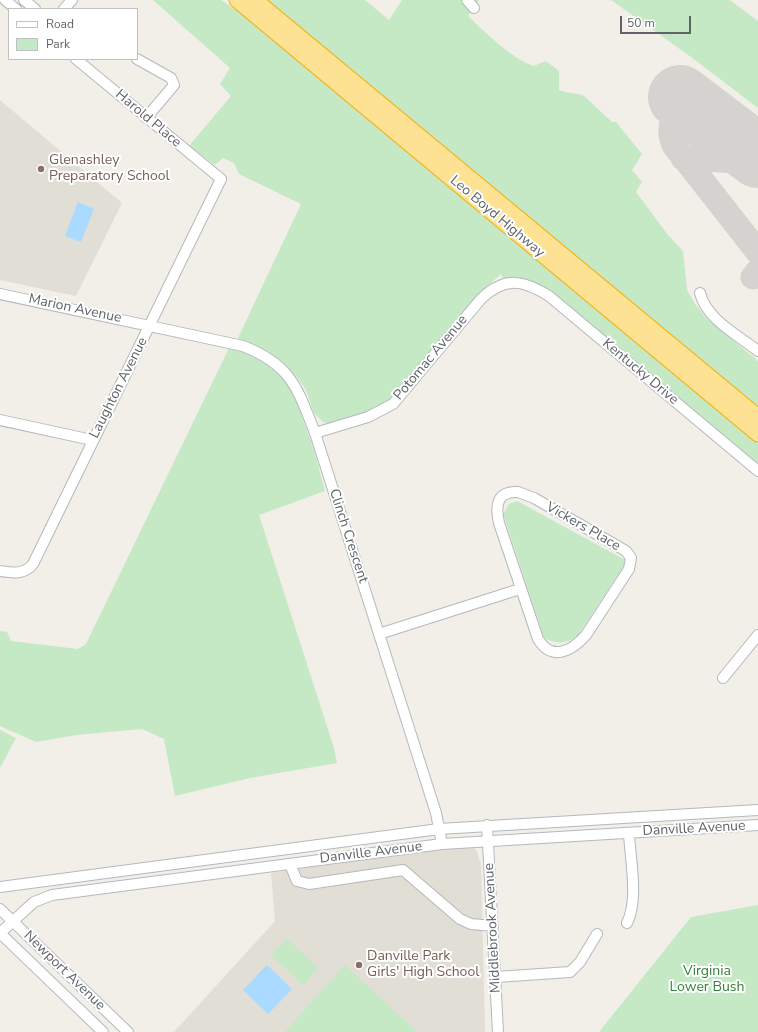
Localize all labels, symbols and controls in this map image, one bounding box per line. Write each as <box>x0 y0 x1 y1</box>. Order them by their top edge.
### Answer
legend <box>8 8 138 60</box>
scale bar <box>622 8 693 34</box>
text: 50 m <box>627 15 655 31</box>
text: Road <box>46 16 74 32</box>
text: Park <box>46 36 70 52</box>
street label: Harold Place <box>112 87 184 151</box>
place label: Glenashley Preparatory School <box>49 153 170 186</box>
marker: Glenashley Preparatory School <box>36 164 46 174</box>
street label: Leo Boyd Highway <box>446 172 548 262</box>
street label: Marion Avenue <box>27 291 123 327</box>
street label: Potomac Avenue <box>390 312 472 404</box>
street label: Laughton Avenue <box>86 335 152 441</box>
street label: Kentucky Drive <box>599 335 681 409</box>
street label: Clinch Crescent <box>325 487 371 585</box>
street label: Vickers Place <box>543 499 623 555</box>
street label: Danville Avenue <box>642 818 746 840</box>
street label: Danville Avenue <box>319 838 423 868</box>
street label: Middlebrook Avenue <box>481 863 505 993</box>
street label: Newport Avenue <box>20 928 108 1014</box>
place label: Danville Park Girls' High School <box>367 949 479 982</box>
marker: Danville Park Girls' High School <box>354 960 364 970</box>
park label: Virginia Lower Bush <box>670 964 744 996</box>

